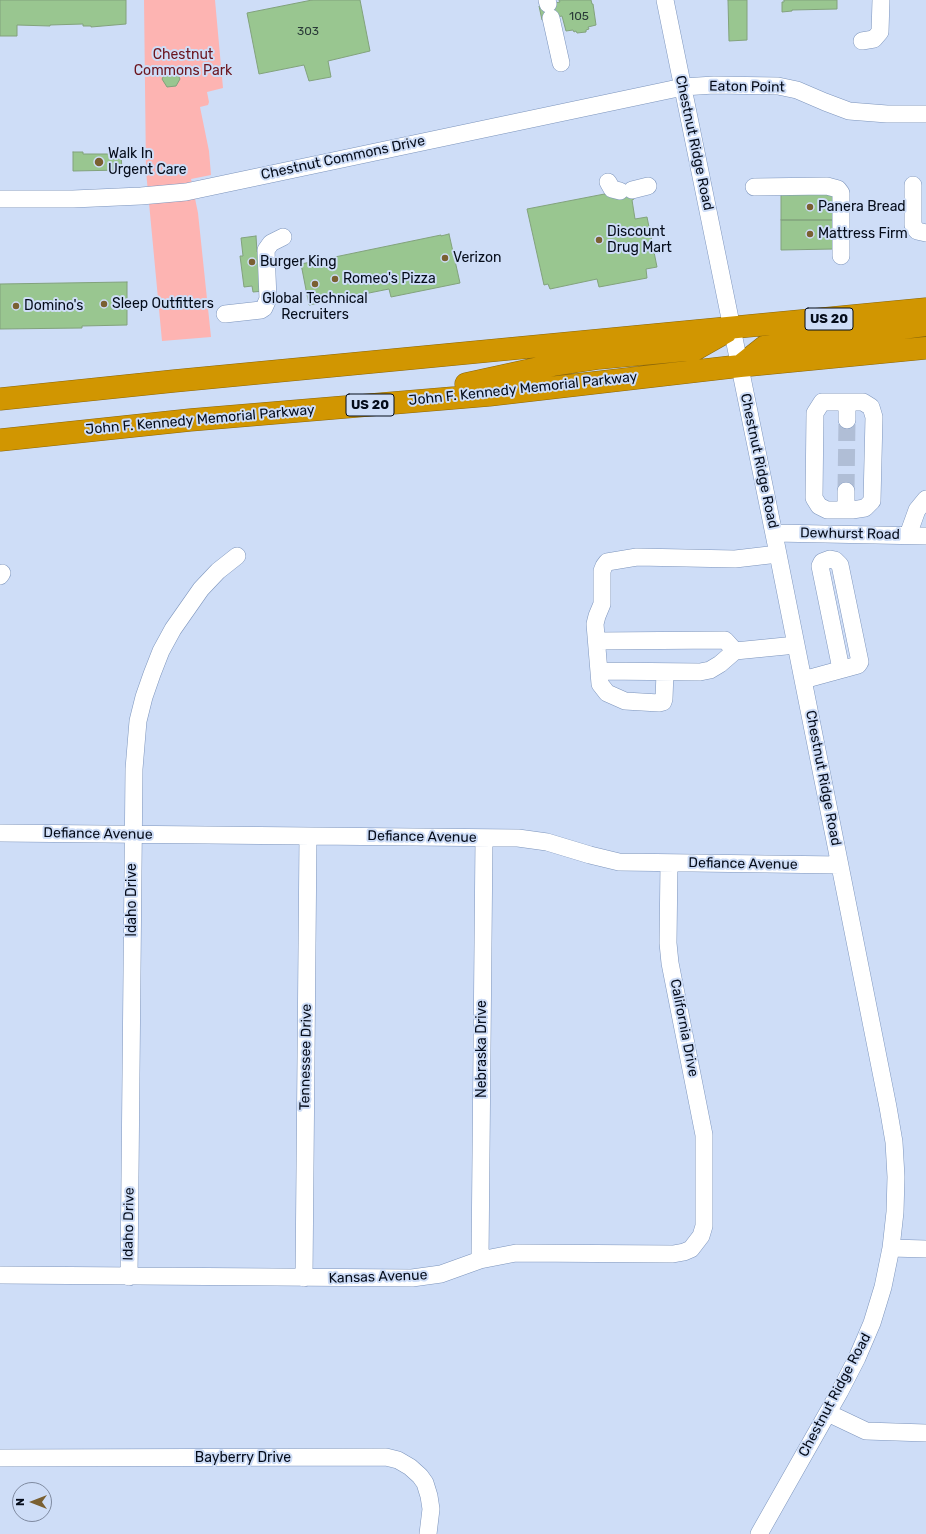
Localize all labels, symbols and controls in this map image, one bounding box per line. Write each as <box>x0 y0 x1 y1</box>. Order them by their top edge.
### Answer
house number: 105 <box>569 10 589 24</box>
house number: 303 <box>297 25 319 39</box>
park label: Chestnut Commons Park <box>134 47 232 80</box>
street label: Chestnut Ridge Road <box>671 74 717 212</box>
street label: Eaton Point <box>709 78 785 96</box>
street label: Chestnut Commons Drive <box>260 132 426 184</box>
place label: Walk In Urgent Care <box>108 146 187 178</box>
marker: Walk In Urgent Care <box>93 156 105 168</box>
place label: Panera Bread <box>818 199 906 215</box>
marker: Panera Bread <box>805 202 815 212</box>
place label: Discount Drug Mart <box>607 224 672 256</box>
place label: Mattress Firm <box>818 226 908 242</box>
marker: Mattress Firm <box>805 229 815 239</box>
marker: Discount Drug Mart <box>594 235 604 245</box>
place label: Verizon <box>453 250 502 266</box>
marker: Verizon <box>440 253 450 263</box>
place label: Burger King <box>260 254 337 270</box>
marker: Burger King <box>247 257 257 267</box>
place label: Romeo's Pizza <box>343 271 436 287</box>
marker: Romeo's Pizza <box>330 274 340 284</box>
marker: Global Technical Recruiters <box>310 279 320 289</box>
place label: Global Technical Recruiters <box>262 291 368 324</box>
place label: Sleep Outfitters <box>112 296 214 312</box>
place label: Domino's <box>24 298 84 314</box>
marker: Sleep Outfitters <box>99 299 109 309</box>
marker: Domino's <box>11 301 21 311</box>
road number: US 20 <box>805 308 853 330</box>
street label: John F. Kennedy Memorial Parkway <box>408 369 638 409</box>
street label: Chestnut Ridge Road <box>736 392 782 530</box>
road number: US 20 <box>346 394 394 416</box>
street label: John F. Kennedy Memorial Parkway <box>85 402 315 438</box>
street label: Dewhurst Road <box>800 525 900 543</box>
street label: Chestnut Ridge Road <box>802 709 844 847</box>
street label: Defiance Avenue <box>43 825 153 843</box>
street label: Defiance Avenue <box>367 828 477 846</box>
street label: Defiance Avenue <box>688 855 798 873</box>
street label: Idaho Drive <box>124 863 140 937</box>
street label: California Drive <box>666 978 702 1078</box>
street label: Nebraska Drive <box>474 1000 490 1098</box>
street label: Tennessee Drive <box>297 1004 315 1110</box>
street label: Idaho Drive <box>120 1187 138 1261</box>
street label: Kansas Avenue <box>328 1267 428 1287</box>
street label: Chestnut Ridge Road <box>795 1330 875 1460</box>
street label: Bayberry Drive <box>195 1450 291 1466</box>
north arrow <box>12 1482 52 1522</box>
text: N <box>14 1498 27 1506</box>

